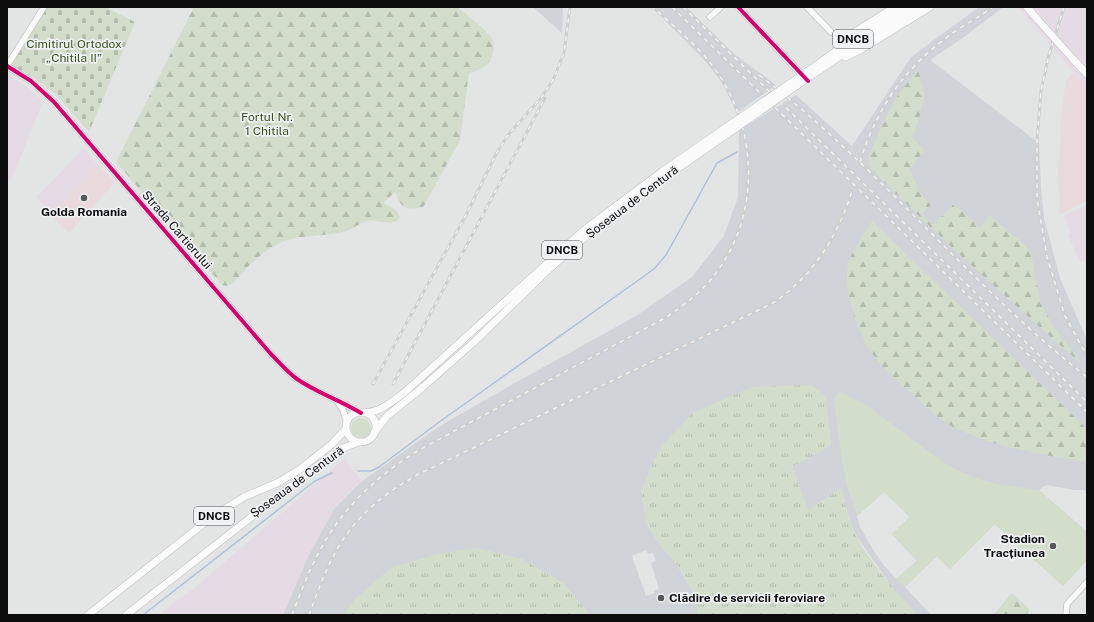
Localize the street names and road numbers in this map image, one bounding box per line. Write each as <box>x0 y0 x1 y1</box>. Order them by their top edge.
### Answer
road number: DNCB <box>833 30 873 48</box>
street label: Șoseaua de Centură <box>583 163 681 241</box>
street label: Strada Cartierului <box>139 188 215 272</box>
road number: DNCB <box>542 241 582 259</box>
street label: Șoseaua de Centură <box>248 443 346 521</box>
road number: DNCB <box>194 507 234 525</box>

